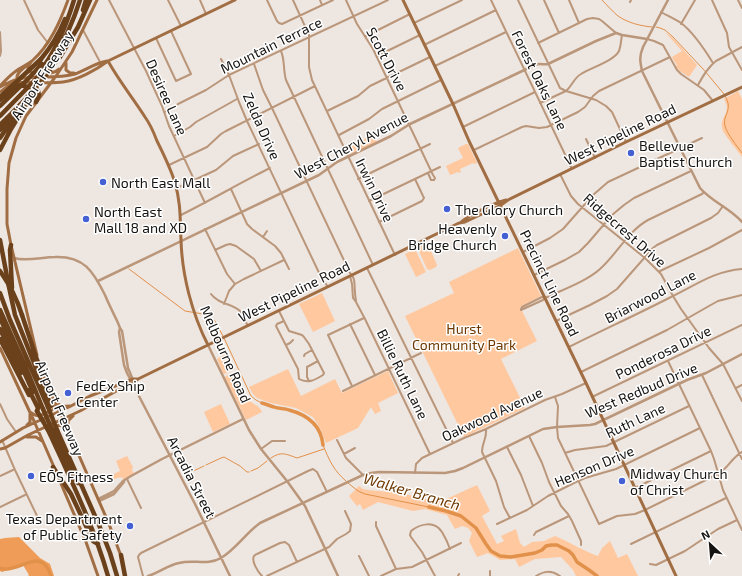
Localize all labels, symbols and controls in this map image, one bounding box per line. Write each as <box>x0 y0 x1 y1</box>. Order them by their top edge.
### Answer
street label: Mountain Terrace <box>217 13 325 77</box>
street label: Scott Drive <box>363 24 411 94</box>
street label: Airport Freeway <box>7 27 77 123</box>
street label: Forest Oaks Lane <box>509 27 571 133</box>
street label: Desiree Lane <box>143 56 191 138</box>
street label: Zelda Drive <box>240 90 284 162</box>
street label: West Pipeline Road <box>561 100 679 168</box>
street label: West Cheryl Avenue <box>291 108 411 182</box>
place label: Bellevue Baptist Church <box>639 137 732 170</box>
marker: Bellevue Baptist Church <box>626 148 636 158</box>
street label: Irwin Drive <box>352 155 398 225</box>
place label: North East Mall <box>111 174 211 191</box>
marker: North East Mall <box>98 177 108 187</box>
street label: Ridgecrest Drive <box>580 189 670 271</box>
place label: The Glory Church <box>455 201 563 218</box>
place label: North East Mall 18 and XD <box>94 203 187 236</box>
marker: The Glory Church <box>442 204 452 214</box>
marker: North East Mall 18 and XD <box>81 214 91 224</box>
place label: Heavenly Bridge Church <box>408 220 498 253</box>
street label: Precinct Line Road <box>517 227 583 339</box>
marker: Heavenly Bridge Church <box>500 231 510 241</box>
street label: West Pipeline Road <box>235 257 353 325</box>
street label: Briarwood Lane <box>602 266 698 326</box>
street label: Melbourne Road <box>197 303 255 405</box>
park label: Hurst Community Park <box>412 320 516 353</box>
street label: Ponderosa Drive <box>612 321 714 383</box>
street label: Billie Ruth Lane <box>374 326 432 422</box>
street label: Airport Freeway <box>32 358 88 459</box>
street label: West Redbud Drive <box>582 359 700 421</box>
place label: FedEx Ship Center <box>76 377 145 410</box>
street label: Oakwood Avenue <box>439 383 545 445</box>
marker: FedEx Ship Center <box>63 388 73 398</box>
street label: Ruth Lane <box>603 399 667 441</box>
street label: Arcadia Street <box>164 433 220 521</box>
street label: Henson Drive <box>552 442 636 490</box>
place label: Midway Church of Christ <box>630 465 728 498</box>
place label: EŌS Fitness <box>39 468 113 485</box>
water label: Walker Branch <box>361 469 463 513</box>
marker: EŌS Fitness <box>26 471 36 481</box>
marker: Midway Church of Christ <box>617 476 627 486</box>
place label: Texas Department of Public Safety <box>6 510 123 543</box>
marker: Texas Department of Public Safety <box>125 521 135 531</box>
north arrow <box>690 524 730 564</box>
text: N <box>699 527 712 542</box>

